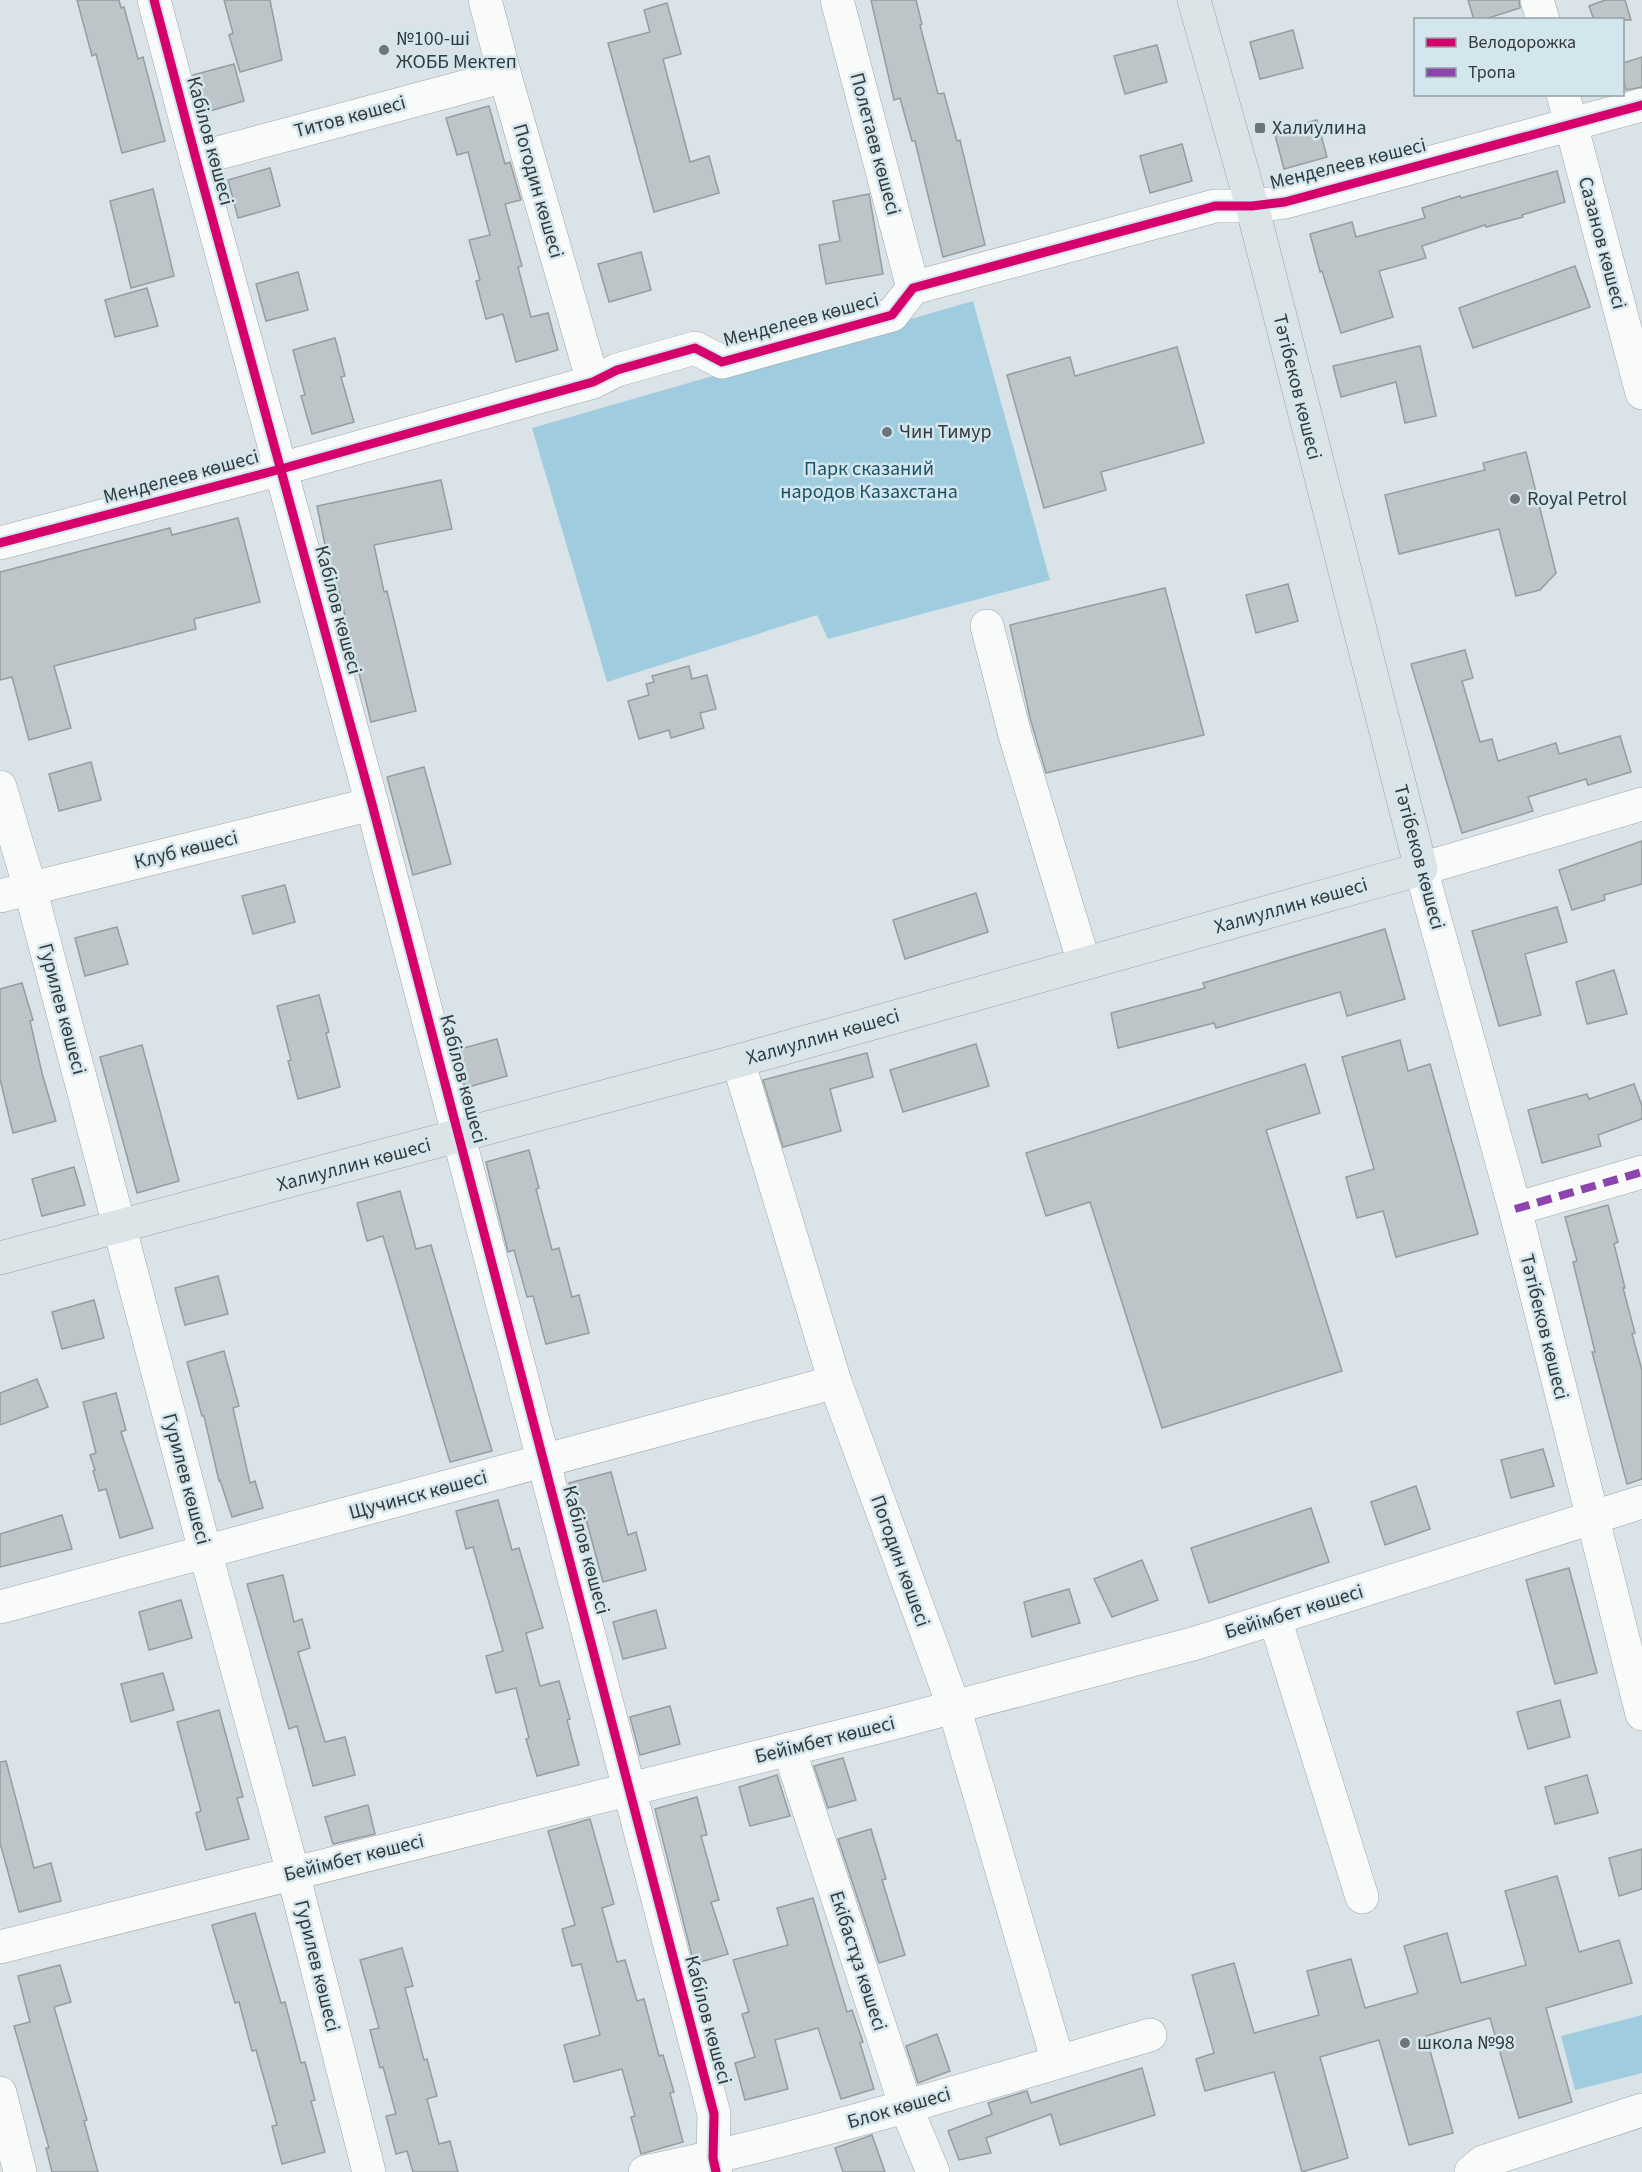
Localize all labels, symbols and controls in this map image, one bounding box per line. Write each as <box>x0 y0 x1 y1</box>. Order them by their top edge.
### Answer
legend <box>1414 18 1624 96</box>
place label: №100-ші ЖОББ Мектеп <box>396 25 517 76</box>
text: Велодорожка <box>1468 30 1576 55</box>
marker: №100-ші ЖОББ Мектеп <box>377 43 391 57</box>
text: Тропа <box>1468 60 1516 85</box>
street label: Полетаев көшесі <box>843 70 907 218</box>
street label: Кабілов көшесі <box>179 73 241 209</box>
street label: Титов көшесі <box>291 89 409 145</box>
place label: Халиулина <box>1272 114 1367 142</box>
street label: Погодин көшесі <box>505 121 571 261</box>
marker: Халиулина <box>1253 121 1267 135</box>
street label: Менделеев көшесі <box>1267 131 1429 197</box>
street label: Сазанов көшесі <box>1571 174 1633 312</box>
street label: Менделеев көшесі <box>720 286 882 354</box>
street label: Тәтібеков көшесі <box>1265 311 1329 463</box>
place label: Чин Тимур <box>899 418 992 446</box>
marker: Чин Тимур <box>880 425 894 439</box>
street label: Менделеев көшесі <box>100 443 262 511</box>
park label: Парк сказаний народов Казахстана <box>780 455 958 506</box>
place label: Royal Petrol <box>1527 485 1627 513</box>
marker: Royal Petrol <box>1508 492 1522 506</box>
street label: Кабілов көшесі <box>307 542 369 678</box>
street label: Тәтібеков көшесі <box>1386 781 1452 933</box>
street label: Клуб көшесі <box>131 824 241 876</box>
street label: Халиуллин көшесі <box>1211 871 1371 941</box>
street label: Гурилев көшесі <box>31 940 93 1078</box>
street label: Халиуллин көшесі <box>743 1002 903 1072</box>
street label: Кабілов көшесі <box>432 1011 494 1147</box>
street label: Халиуллин көшесі <box>274 1131 434 1199</box>
street label: Тәтібеков көшесі <box>1512 1251 1576 1403</box>
street label: Гурилев көшесі <box>155 1410 217 1548</box>
street label: Щучинск көшесі <box>346 1463 490 1527</box>
street label: Кабілов көшесі <box>555 1482 617 1618</box>
street label: Погодин көшесі <box>863 1491 937 1631</box>
street label: Бейімбет көшесі <box>1221 1578 1367 1646</box>
street label: Бейімбет көшесі <box>752 1709 898 1771</box>
street label: Бейімбет көшесі <box>281 1827 427 1889</box>
street label: Екібастұз көшесі <box>822 1887 894 2035</box>
street label: Гурилев көшесі <box>287 1897 347 2035</box>
street label: Кабілов көшесі <box>677 1952 739 2088</box>
place label: школа №98 <box>1417 2029 1515 2057</box>
marker: школа №98 <box>1398 2036 1412 2050</box>
street label: Блок көшесі <box>844 2080 954 2136</box>

